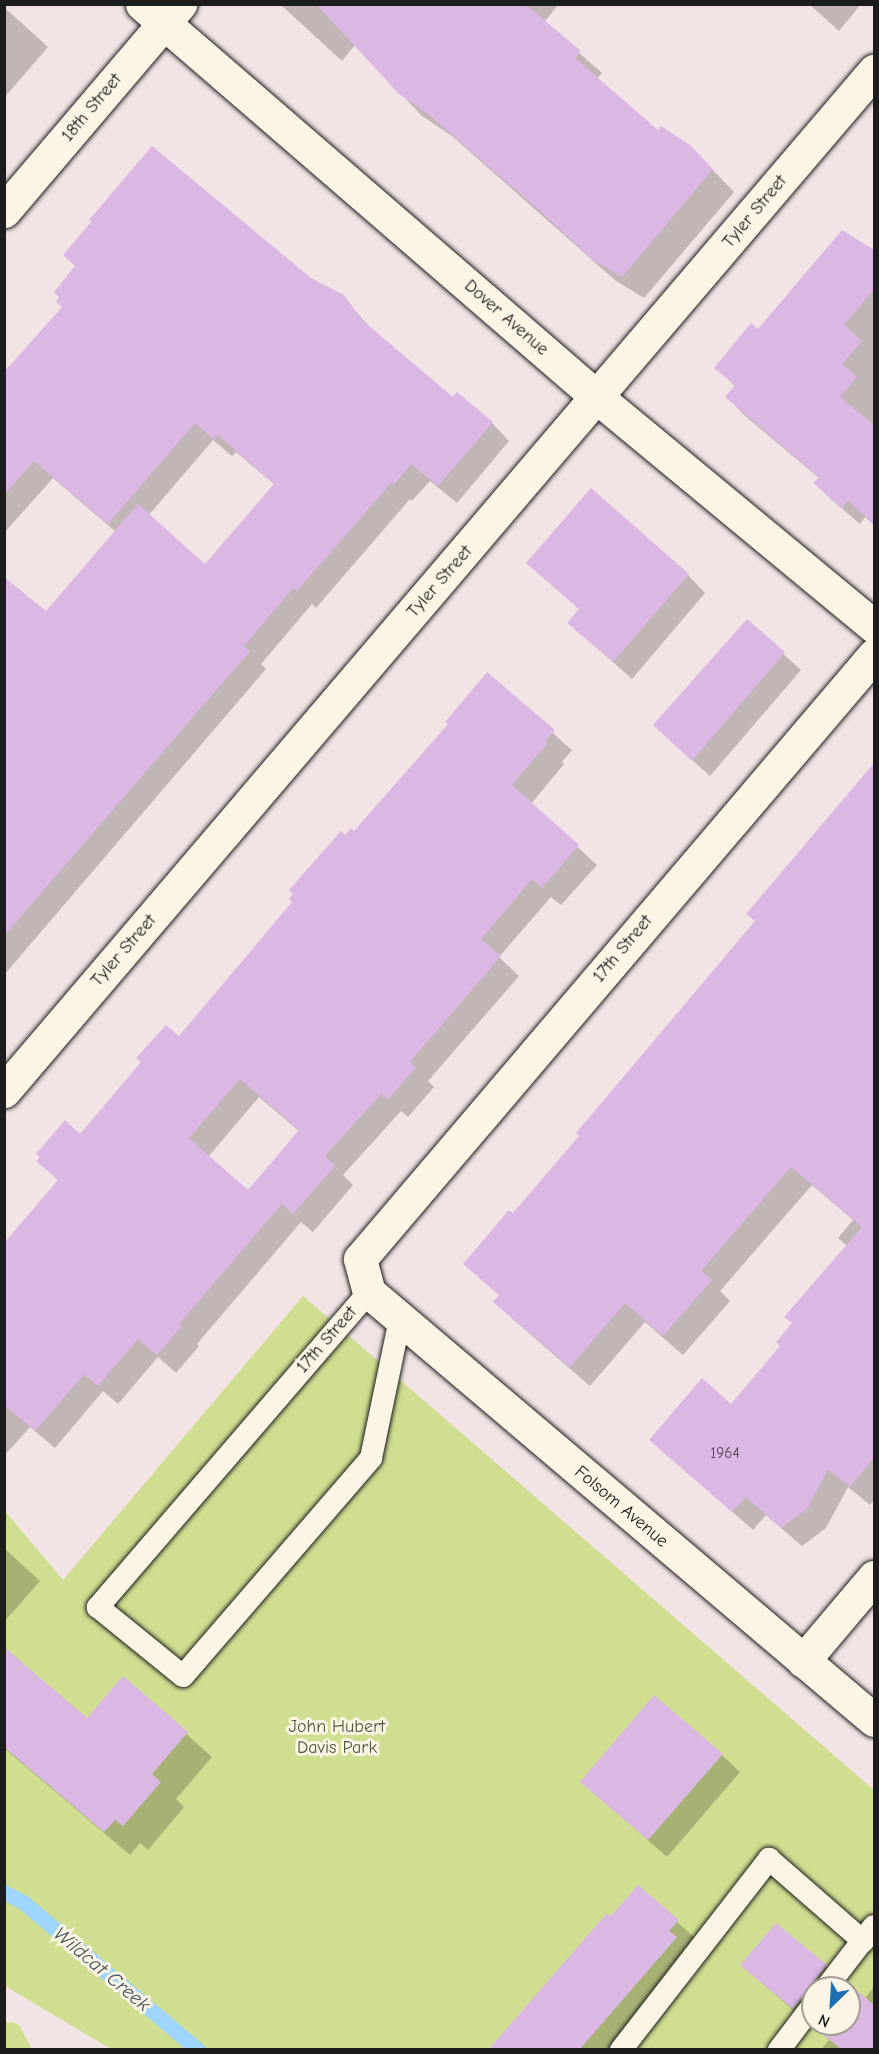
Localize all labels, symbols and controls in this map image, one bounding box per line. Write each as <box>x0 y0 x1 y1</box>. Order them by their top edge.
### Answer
street label: 18th Street <box>57 70 127 146</box>
street label: Tyler Street <box>718 171 792 253</box>
street label: Dover Avenue <box>459 275 553 361</box>
street label: Tyler Street <box>403 541 477 623</box>
street label: Tyler Street <box>87 910 161 992</box>
street label: 17th Street <box>589 911 657 987</box>
street label: 17th Street <box>292 1302 362 1378</box>
house number: 1964 <box>710 1445 740 1463</box>
street label: Folsom Avenue <box>570 1462 672 1552</box>
park label: John Hubert Davis Park <box>289 1717 385 1760</box>
water label: Wildcat Creek <box>49 1921 155 2017</box>
north arrow <box>801 1976 861 2036</box>
text: N <box>816 2010 833 2031</box>

